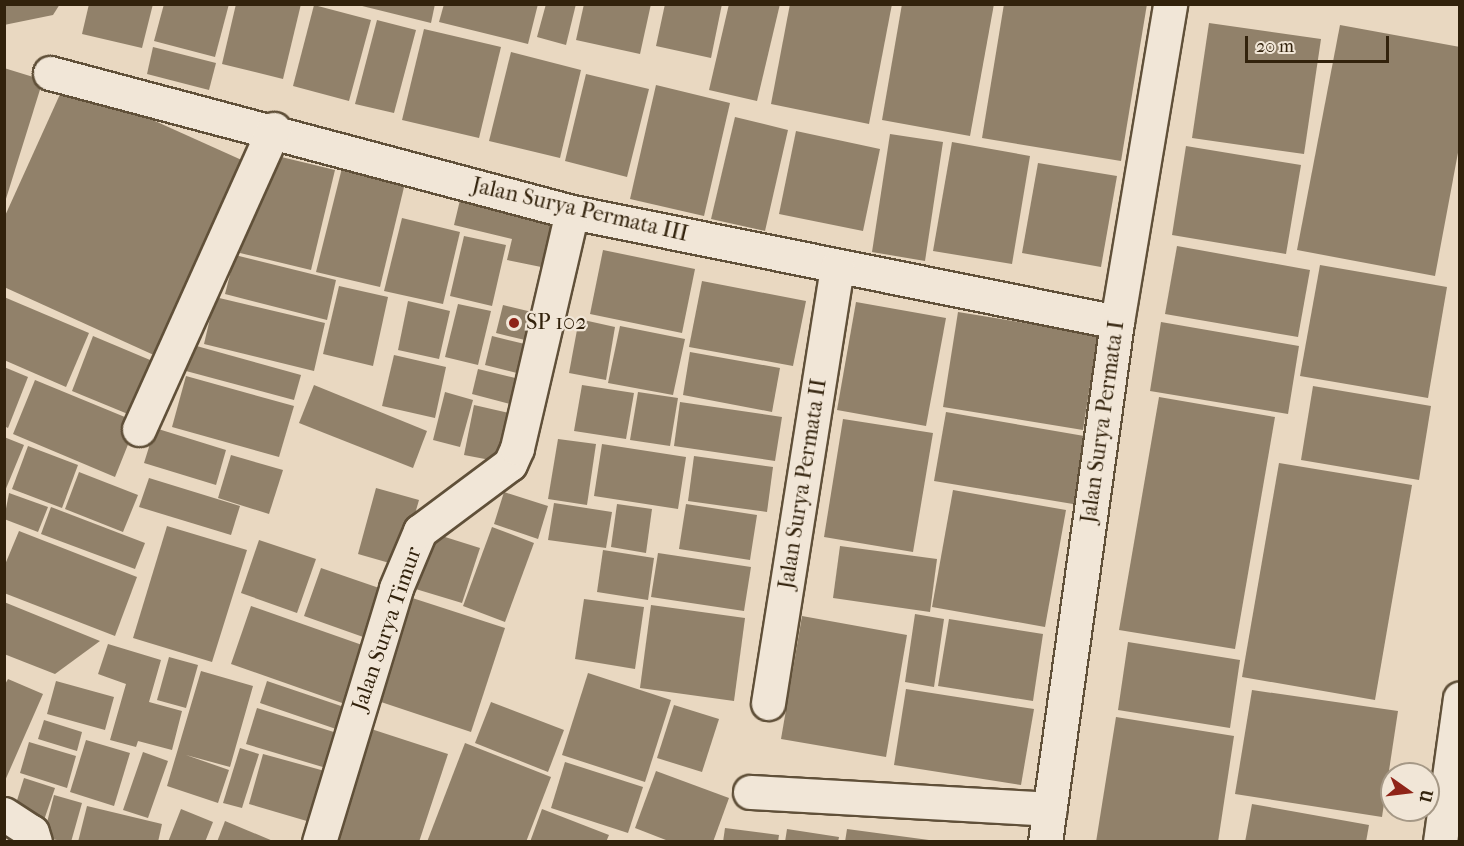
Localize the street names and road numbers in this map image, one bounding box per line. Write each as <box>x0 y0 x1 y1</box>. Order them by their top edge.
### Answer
street label: Jalan Surya Permata III <box>469 172 691 248</box>
street label: Jalan Surya Permata I <box>1076 319 1130 525</box>
street label: Jalan Surya Permata II <box>773 377 833 591</box>
street label: Jalan Surya Timur <box>347 543 427 715</box>

